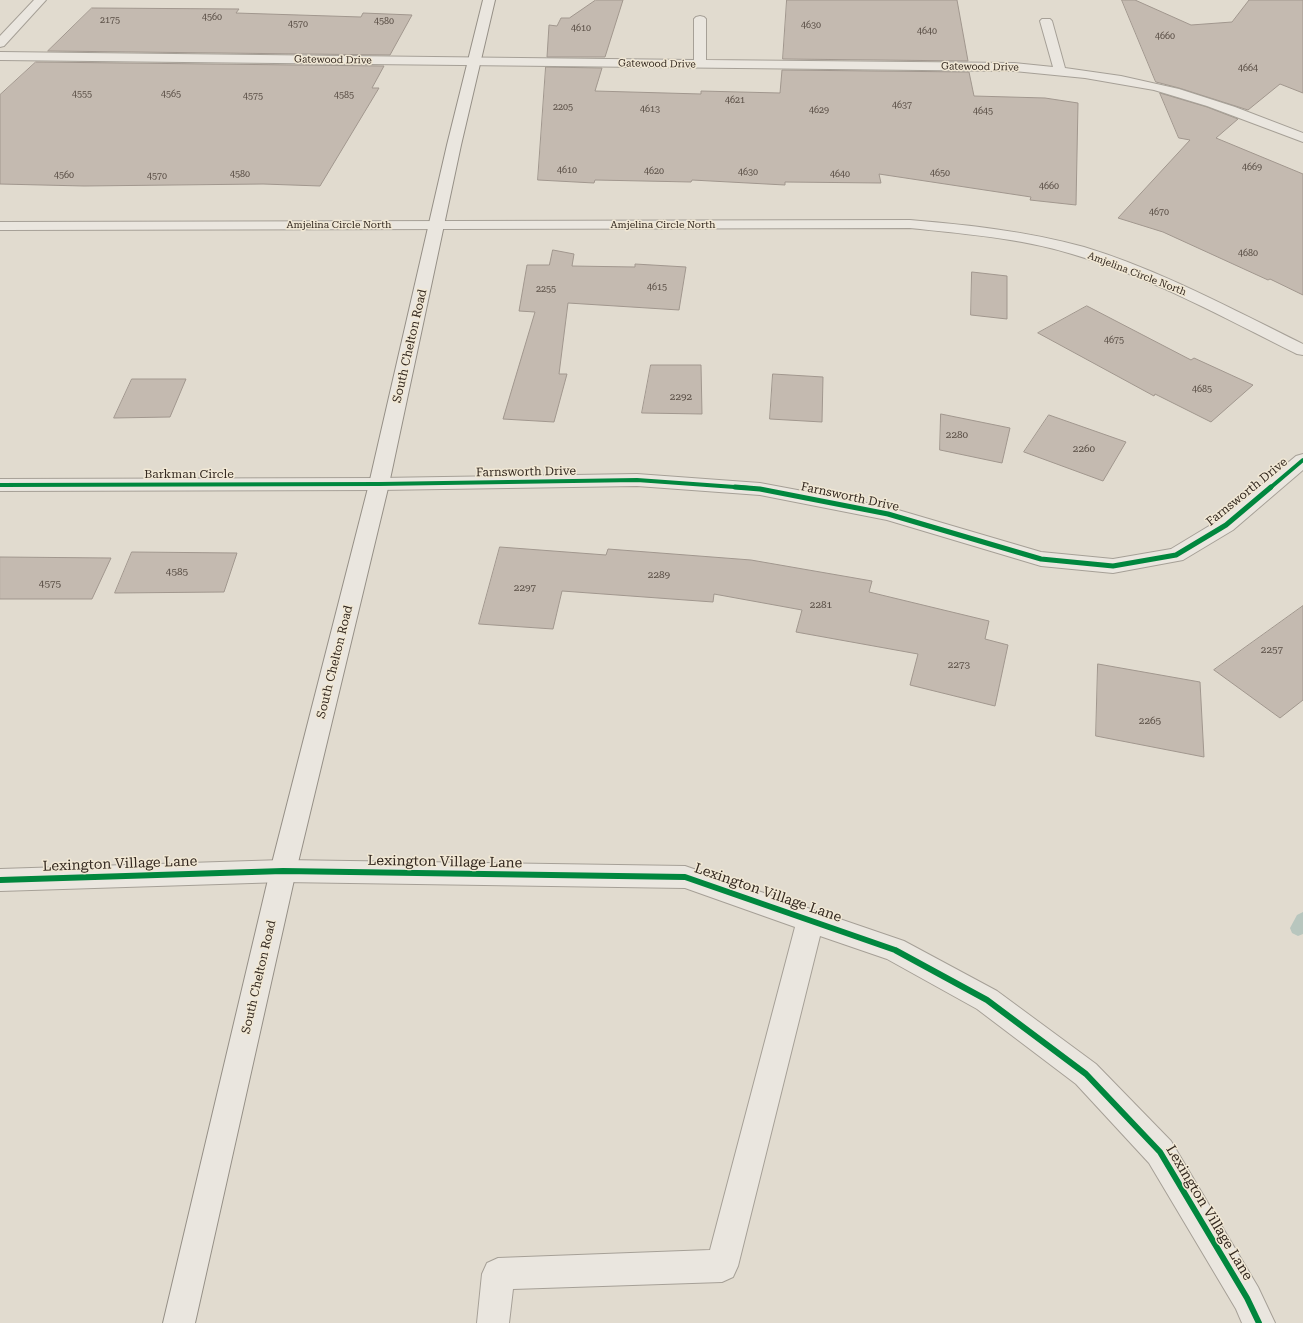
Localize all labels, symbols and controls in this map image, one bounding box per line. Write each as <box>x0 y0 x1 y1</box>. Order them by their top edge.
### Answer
house number: 4560 <box>202 12 222 22</box>
house number: 2175 <box>100 15 120 25</box>
house number: 4580 <box>374 16 394 26</box>
house number: 4570 <box>288 19 308 29</box>
house number: 4630 <box>801 20 821 30</box>
house number: 4610 <box>571 23 591 33</box>
house number: 4640 <box>917 26 937 36</box>
house number: 4660 <box>1155 31 1175 41</box>
street label: Gatewood Drive <box>294 53 372 67</box>
street label: Gatewood Drive <box>618 57 696 71</box>
street label: Gatewood Drive <box>941 60 1019 74</box>
house number: 4664 <box>1238 63 1258 73</box>
house number: 4555 <box>72 89 92 99</box>
house number: 4565 <box>161 89 181 99</box>
house number: 4585 <box>334 90 354 100</box>
house number: 4575 <box>243 91 263 101</box>
house number: 4621 <box>725 95 745 105</box>
house number: 4637 <box>892 100 912 110</box>
house number: 2205 <box>553 102 573 112</box>
house number: 4613 <box>640 104 660 114</box>
house number: 4629 <box>809 105 829 115</box>
house number: 4645 <box>973 106 993 116</box>
house number: 4669 <box>1242 162 1262 172</box>
house number: 4610 <box>557 165 577 175</box>
house number: 4620 <box>644 166 664 176</box>
house number: 4630 <box>738 167 758 177</box>
house number: 4650 <box>930 168 950 178</box>
house number: 4580 <box>230 169 250 179</box>
house number: 4640 <box>830 169 850 179</box>
house number: 4560 <box>54 170 74 180</box>
house number: 4570 <box>147 171 167 181</box>
house number: 4660 <box>1039 181 1059 191</box>
house number: 4670 <box>1149 207 1169 217</box>
street label: Amjelina Circle North <box>287 219 391 231</box>
street label: Amjelina Circle North <box>611 219 715 231</box>
house number: 4680 <box>1238 248 1258 258</box>
street label: Amjelina Circle North <box>1086 250 1188 298</box>
house number: 4615 <box>647 282 667 292</box>
house number: 2255 <box>536 284 556 294</box>
street label: South Chelton Road <box>390 288 430 404</box>
house number: 4675 <box>1104 335 1124 345</box>
house number: 4685 <box>1192 384 1212 394</box>
house number: 2292 <box>670 391 692 403</box>
house number: 2280 <box>946 429 968 441</box>
house number: 2260 <box>1073 443 1095 455</box>
street label: Farnsworth Drive <box>1204 455 1290 529</box>
street label: Farnsworth Drive <box>476 464 576 480</box>
street label: Barkman Circle <box>144 467 234 481</box>
street label: Farnsworth Drive <box>800 480 900 514</box>
house number: 4585 <box>166 566 188 578</box>
house number: 2289 <box>648 569 670 581</box>
house number: 4575 <box>39 578 61 590</box>
house number: 2297 <box>514 582 536 594</box>
house number: 2281 <box>810 599 832 611</box>
street label: South Chelton Road <box>314 604 356 720</box>
house number: 2257 <box>1261 644 1283 656</box>
house number: 2273 <box>948 659 970 671</box>
house number: 2265 <box>1139 715 1161 727</box>
street label: Lexington Village Lane <box>368 852 522 872</box>
street label: Lexington Village Lane <box>42 853 198 875</box>
street label: Lexington Village Lane <box>692 860 844 926</box>
street label: South Chelton Road <box>239 919 279 1035</box>
street label: Lexington Village Lane <box>1162 1142 1256 1284</box>

